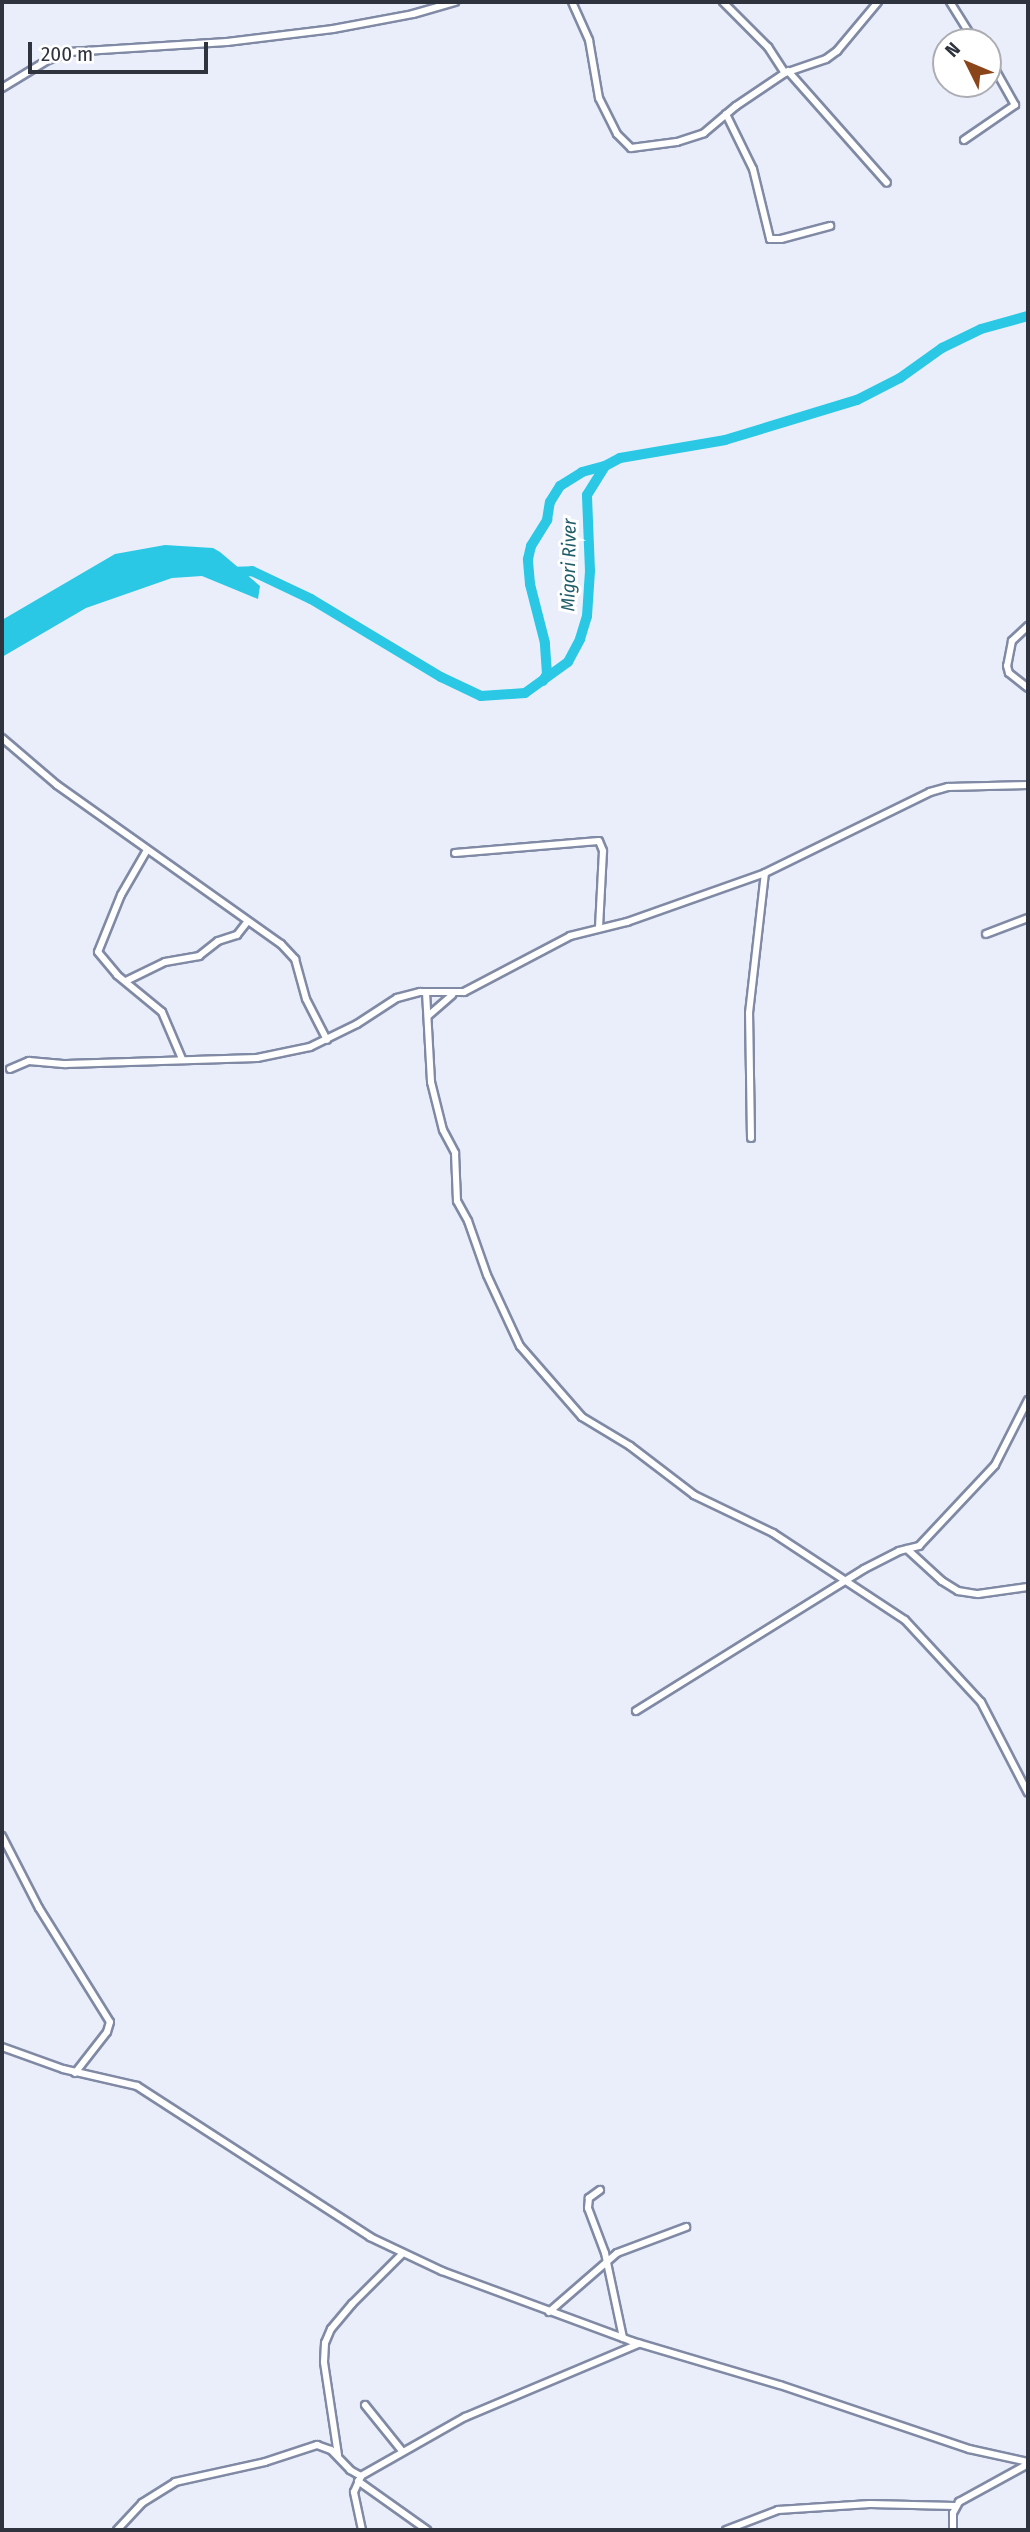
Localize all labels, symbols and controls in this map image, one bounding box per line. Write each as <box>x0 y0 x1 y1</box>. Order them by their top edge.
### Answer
scale bar <box>32 28 212 72</box>
north arrow <box>932 28 1002 98</box>
text: N <box>940 38 965 62</box>
text: 200 m <box>41 41 93 67</box>
water label: Migori River <box>557 518 581 612</box>

